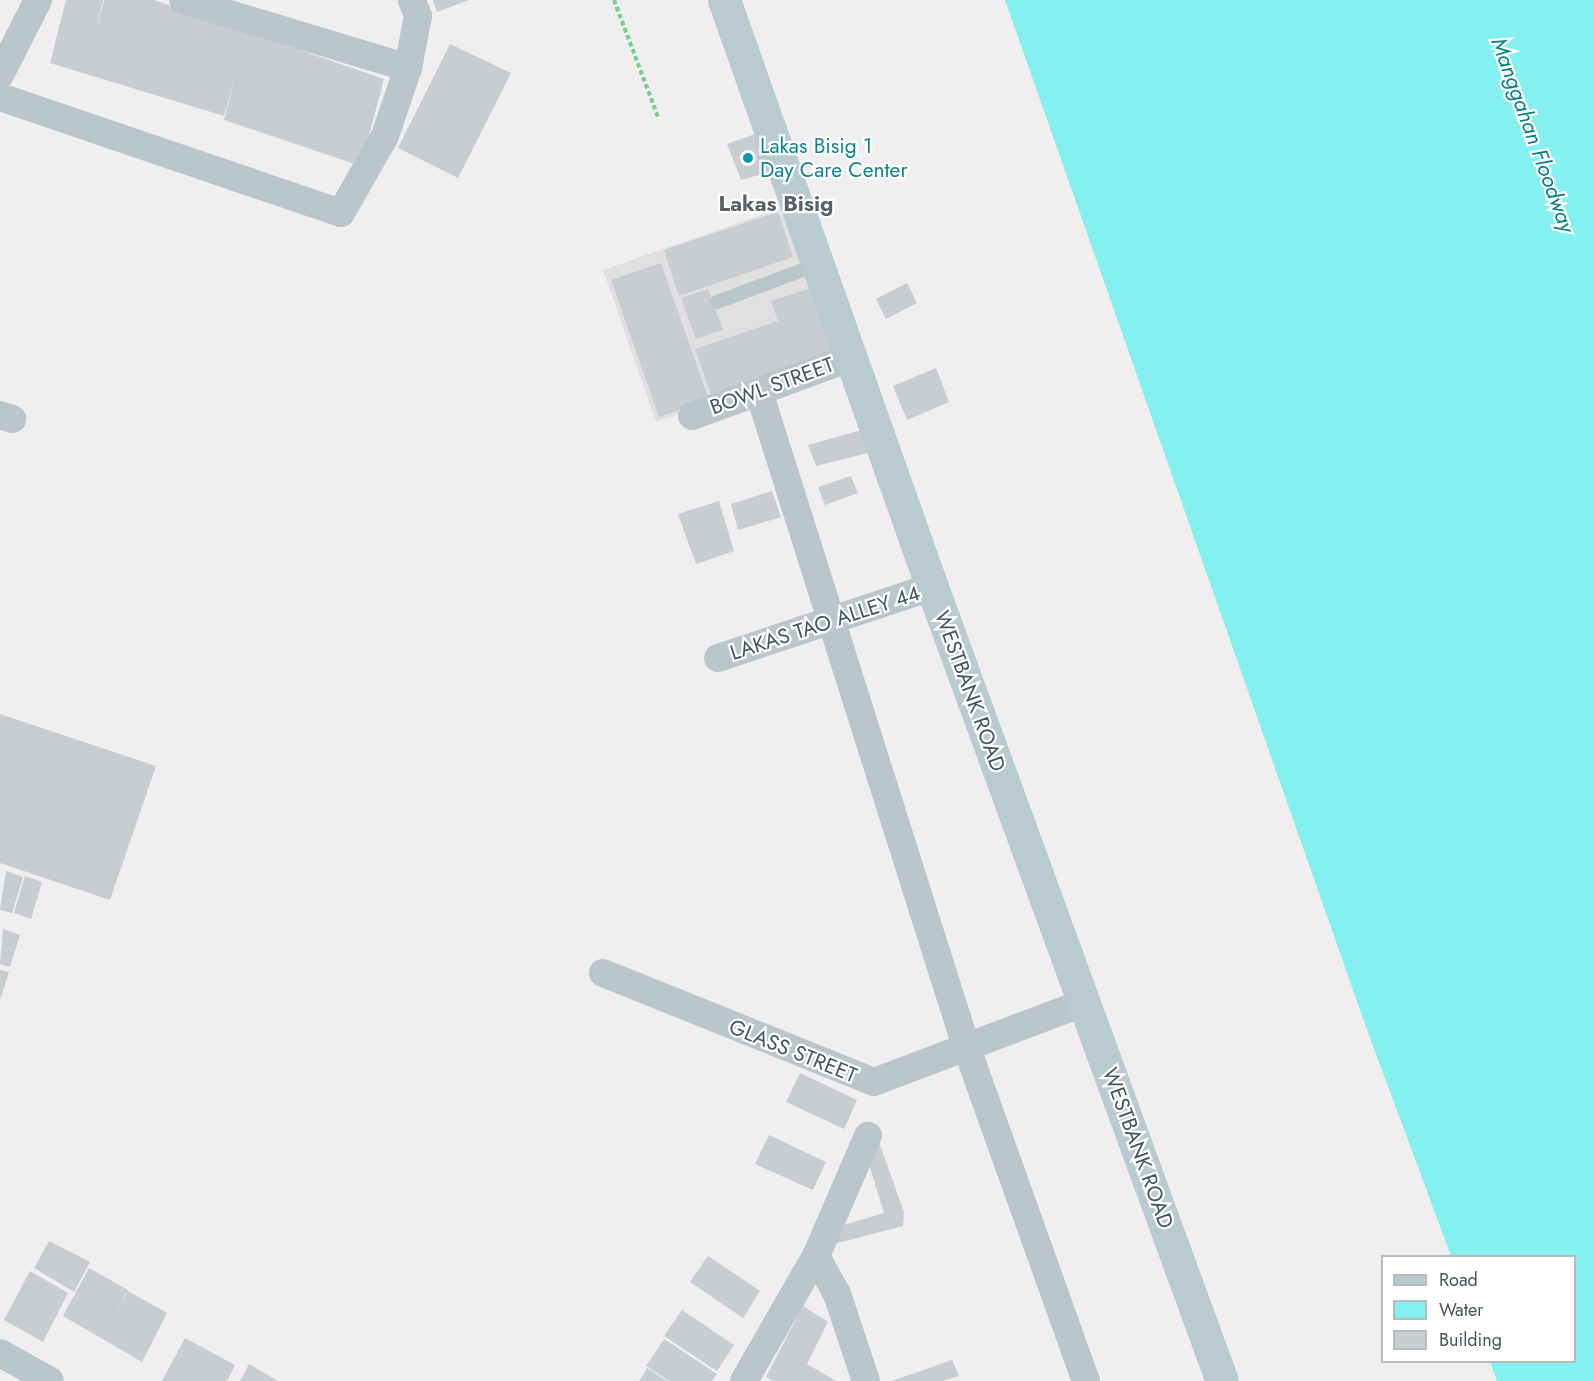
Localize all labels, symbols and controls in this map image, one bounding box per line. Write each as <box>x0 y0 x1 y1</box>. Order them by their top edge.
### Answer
water label: Manggahan Floodway <box>1485 34 1581 236</box>
place label: Lakas Bisig 1 Day Care Center <box>760 133 908 183</box>
marker: Lakas Bisig 1 Day Care Center <box>741 151 755 165</box>
district label: Lakas Bisig <box>719 191 833 217</box>
street label: BOWL STREET <box>707 352 837 420</box>
street label: LAKAS TAO ALLEY 44 <box>727 580 923 666</box>
street label: WESTBANK ROAD <box>929 607 1011 775</box>
street label: GLASS STREET <box>725 1014 861 1088</box>
street label: WESTBANK ROAD <box>1097 1064 1179 1232</box>
legend <box>1381 1255 1576 1363</box>
text: Road <box>1439 1267 1478 1293</box>
text: Water <box>1439 1297 1483 1323</box>
text: Building <box>1439 1327 1502 1353</box>

